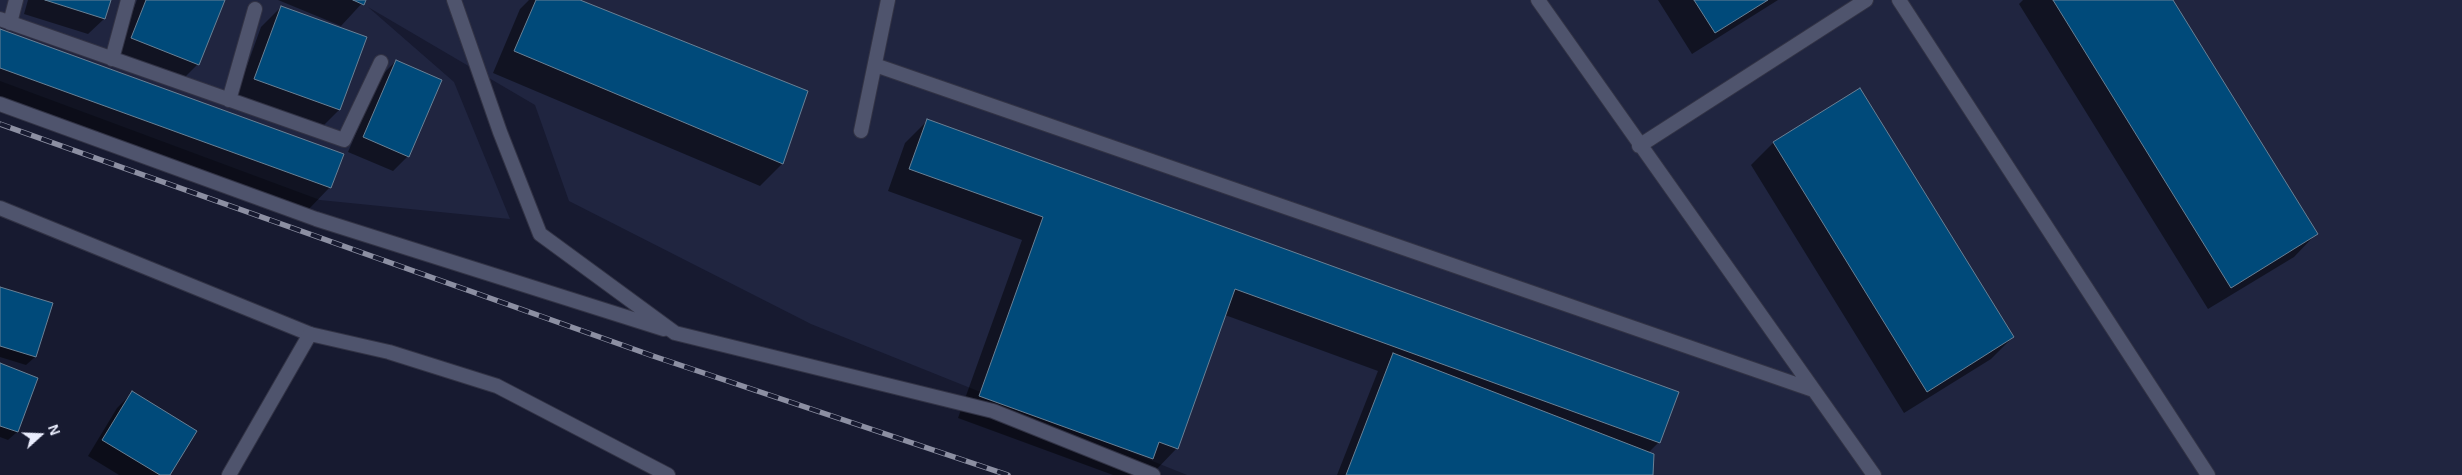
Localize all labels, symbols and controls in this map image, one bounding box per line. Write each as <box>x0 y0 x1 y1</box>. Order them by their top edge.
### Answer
north arrow <box>15 410 65 460</box>
text: N <box>45 422 63 437</box>

